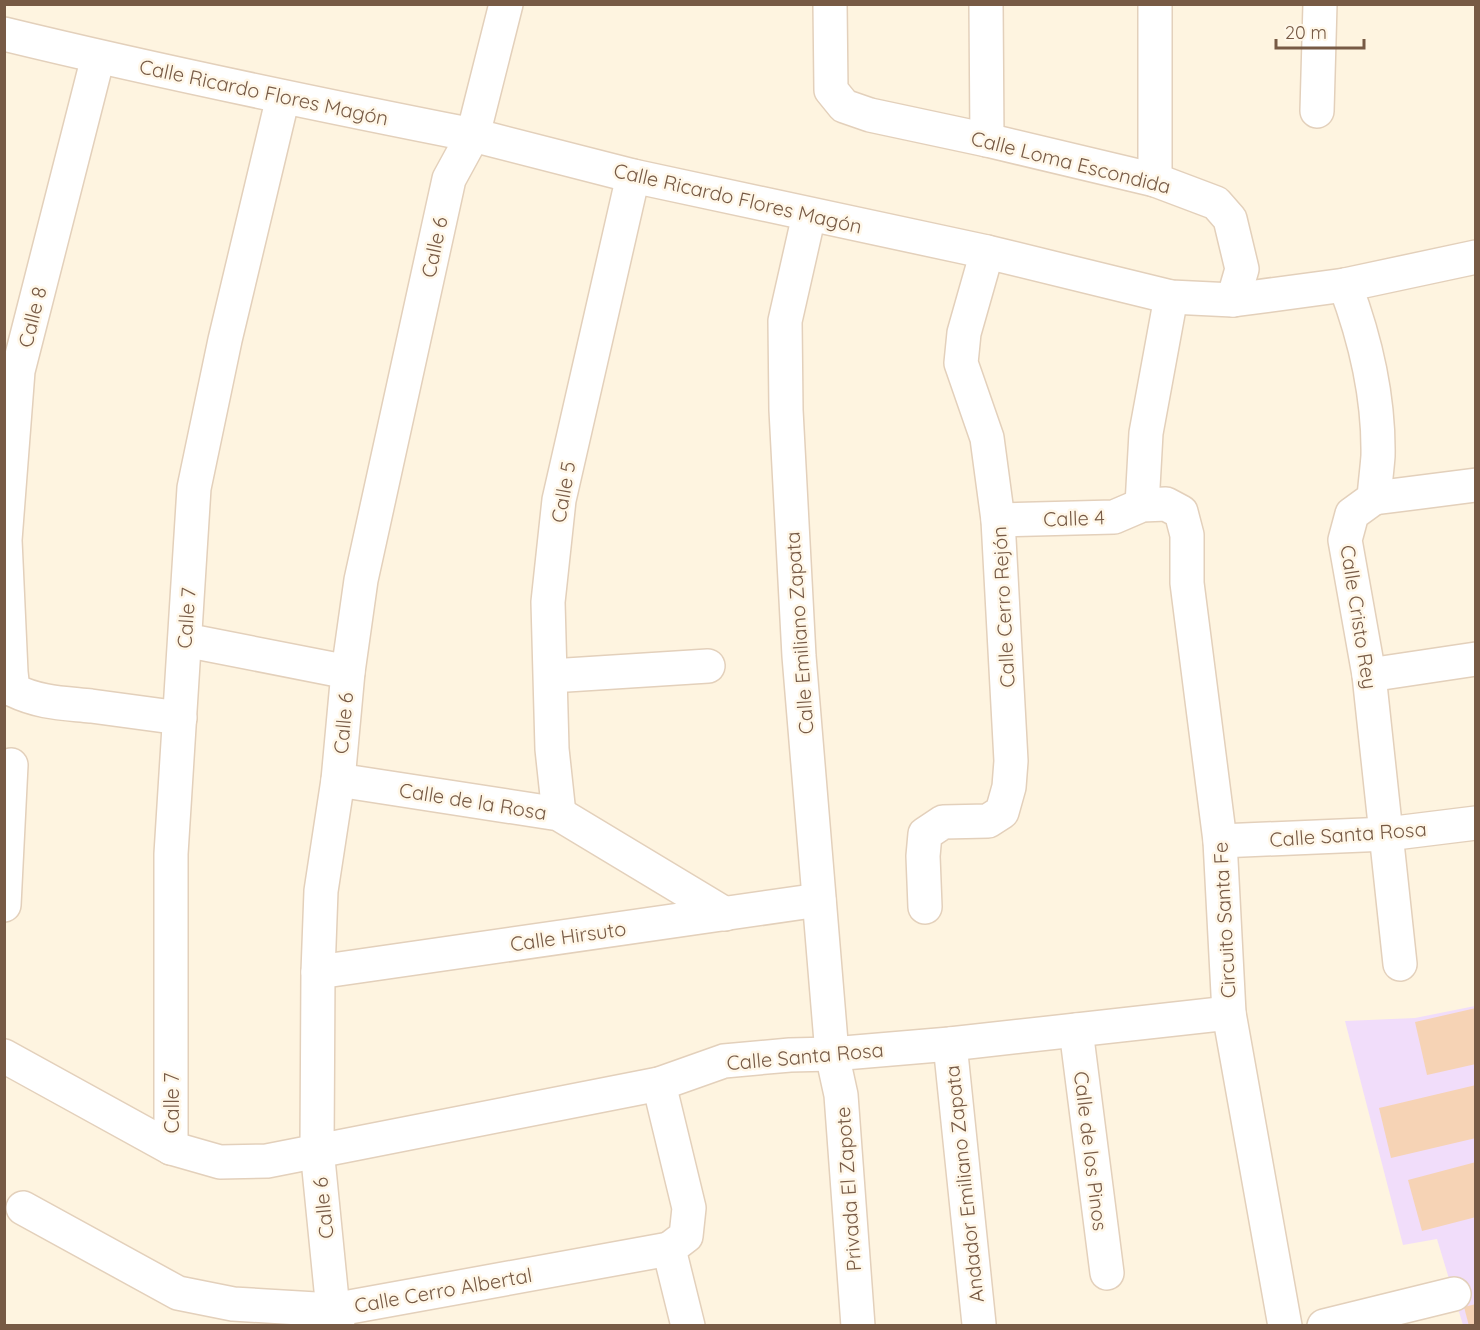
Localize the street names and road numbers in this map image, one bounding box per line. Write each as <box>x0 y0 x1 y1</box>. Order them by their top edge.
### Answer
street label: Calle Ricardo Flores Magón <box>137 53 391 131</box>
street label: Calle Loma Escondida <box>969 125 1173 199</box>
street label: Calle Ricardo Flores Magón <box>611 157 865 239</box>
street label: Calle 6 <box>415 214 453 280</box>
street label: Calle 8 <box>12 284 52 350</box>
street label: Calle 5 <box>545 459 581 525</box>
street label: Calle 4 <box>1043 504 1105 532</box>
street label: Calle Cerro Rejón <box>986 526 1020 688</box>
street label: Calle Emiliano Zapata <box>779 531 819 735</box>
street label: Calle Cristo Rey <box>1335 543 1383 691</box>
street label: Calle 7 <box>171 587 201 649</box>
street label: Calle 6 <box>328 691 358 755</box>
street label: Calle de la Rosa <box>397 777 549 825</box>
street label: Calle Santa Rosa <box>1269 816 1427 852</box>
street label: Circuito Santa Fe <box>1207 841 1241 999</box>
street label: Calle Hirsuto <box>508 915 628 957</box>
street label: Calle Santa Rosa <box>726 1037 884 1075</box>
street label: Andador Emiliano Zapata <box>939 1064 989 1304</box>
street label: Calle de los Pinos <box>1069 1070 1113 1232</box>
street label: Calle 7 <box>159 1072 184 1134</box>
street label: Privada El Zapote <box>830 1106 866 1272</box>
street label: Calle 6 <box>307 1176 339 1240</box>
street label: Calle Cerro Albertal <box>352 1262 534 1318</box>

